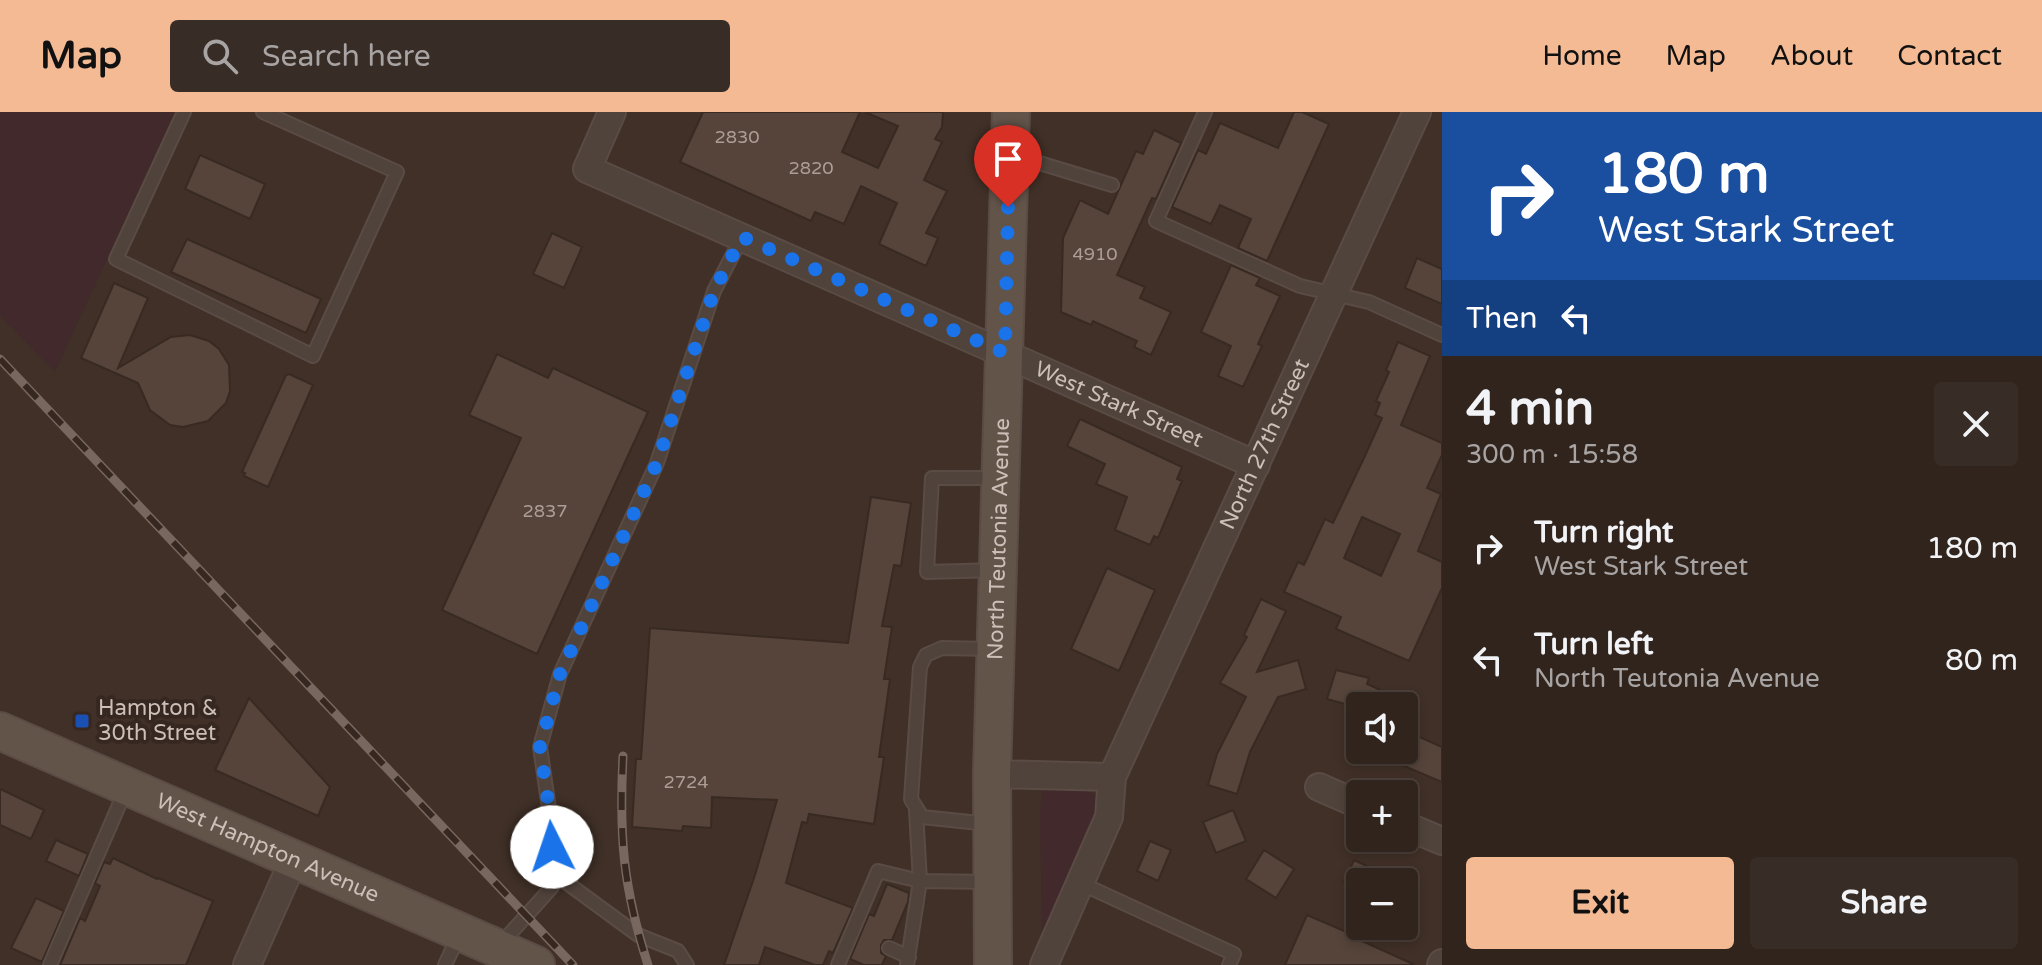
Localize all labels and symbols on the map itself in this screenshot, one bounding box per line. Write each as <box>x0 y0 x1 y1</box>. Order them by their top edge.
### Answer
pin <box>974 125 1042 207</box>
house number: 2830 <box>714 126 760 148</box>
house number: 2820 <box>788 157 834 179</box>
house number: 4910 <box>1072 243 1118 265</box>
street label: North 27th Street <box>1214 355 1315 534</box>
street label: West Stark Street <box>1031 356 1207 453</box>
street label: North Teutonia Avenue <box>982 418 1015 660</box>
house number: 2837 <box>522 500 568 522</box>
place label: Hampton & 30th Street <box>98 695 218 746</box>
marker: Hampton & 30th Street <box>73 712 91 730</box>
house number: 2724 <box>663 771 709 793</box>
street label: West Hampton Avenue <box>152 788 383 908</box>
position arrow <box>510 805 594 889</box>

